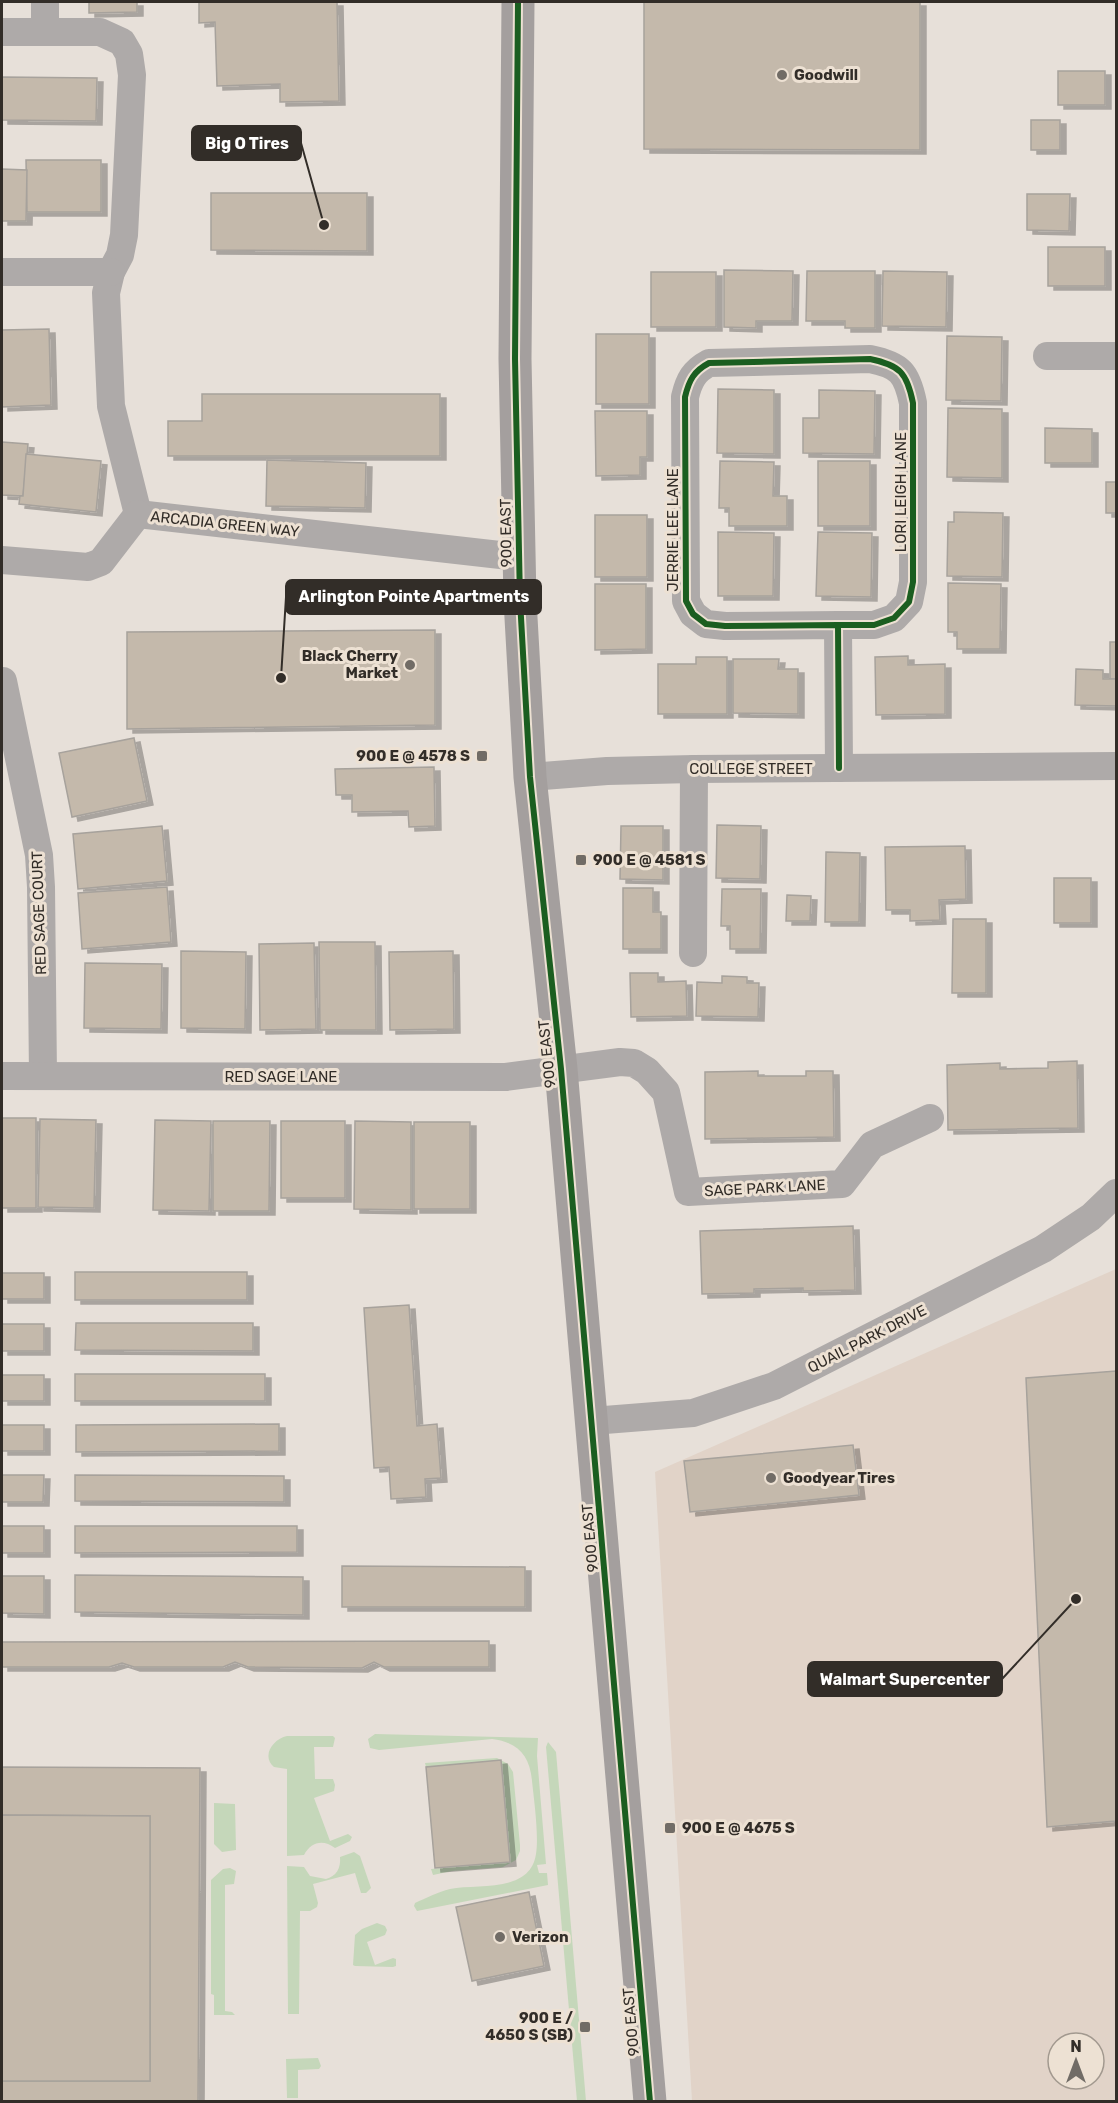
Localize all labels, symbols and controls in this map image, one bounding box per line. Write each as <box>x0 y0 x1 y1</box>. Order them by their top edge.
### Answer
place label: Goodwill <box>794 66 858 84</box>
marker: Goodwill <box>775 68 789 82</box>
callout: Big O Tires <box>192 126 301 160</box>
text: Big O Tires <box>205 134 289 153</box>
street label: LORI LEIGH LANE <box>892 432 910 552</box>
street label: JERRIE LEE LANE <box>664 468 682 592</box>
street label: 900 EAST <box>496 498 516 567</box>
street label: ARCADIA GREEN WAY <box>150 507 301 541</box>
callout: Arlington Pointe Apartments <box>286 580 541 614</box>
text: Arlington Pointe Apartments <box>299 587 530 606</box>
place label: Black Cherry Market <box>302 647 398 682</box>
marker: Black Cherry Market <box>403 658 417 672</box>
place label: 900 E @ 4578 S <box>356 747 470 765</box>
marker: 900 E @ 4578 S <box>475 749 489 763</box>
street label: COLLEGE STREET <box>689 760 813 778</box>
street label: RED SAGE COURT <box>28 850 50 975</box>
place label: 900 E @ 4581 S <box>593 851 706 869</box>
marker: 900 E @ 4581 S <box>574 853 588 867</box>
street label: 900 EAST <box>534 1019 560 1089</box>
street label: RED SAGE LANE <box>225 1068 337 1086</box>
street label: SAGE PARK LANE <box>704 1176 826 1200</box>
street label: QUAIL PARK DRIVE <box>805 1301 929 1377</box>
place label: Goodyear Tires <box>783 1469 895 1487</box>
marker: Goodyear Tires <box>764 1471 778 1485</box>
street label: 900 EAST <box>578 1503 602 1573</box>
callout: Walmart Supercenter <box>808 1662 1002 1696</box>
text: Walmart Supercenter <box>820 1670 991 1689</box>
place label: 900 E @ 4675 S <box>682 1819 795 1837</box>
marker: 900 E @ 4675 S <box>663 1821 677 1835</box>
place label: Verizon <box>512 1928 569 1946</box>
marker: Verizon <box>493 1930 507 1944</box>
street label: 900 EAST <box>619 1987 643 2057</box>
place label: 900 E / 4650 S (SB) <box>485 2009 573 2044</box>
marker: 900 E / 4650 S (SB) <box>578 2020 592 2034</box>
north arrow <box>1046 2031 1106 2091</box>
text: N <box>1070 2037 1082 2056</box>

